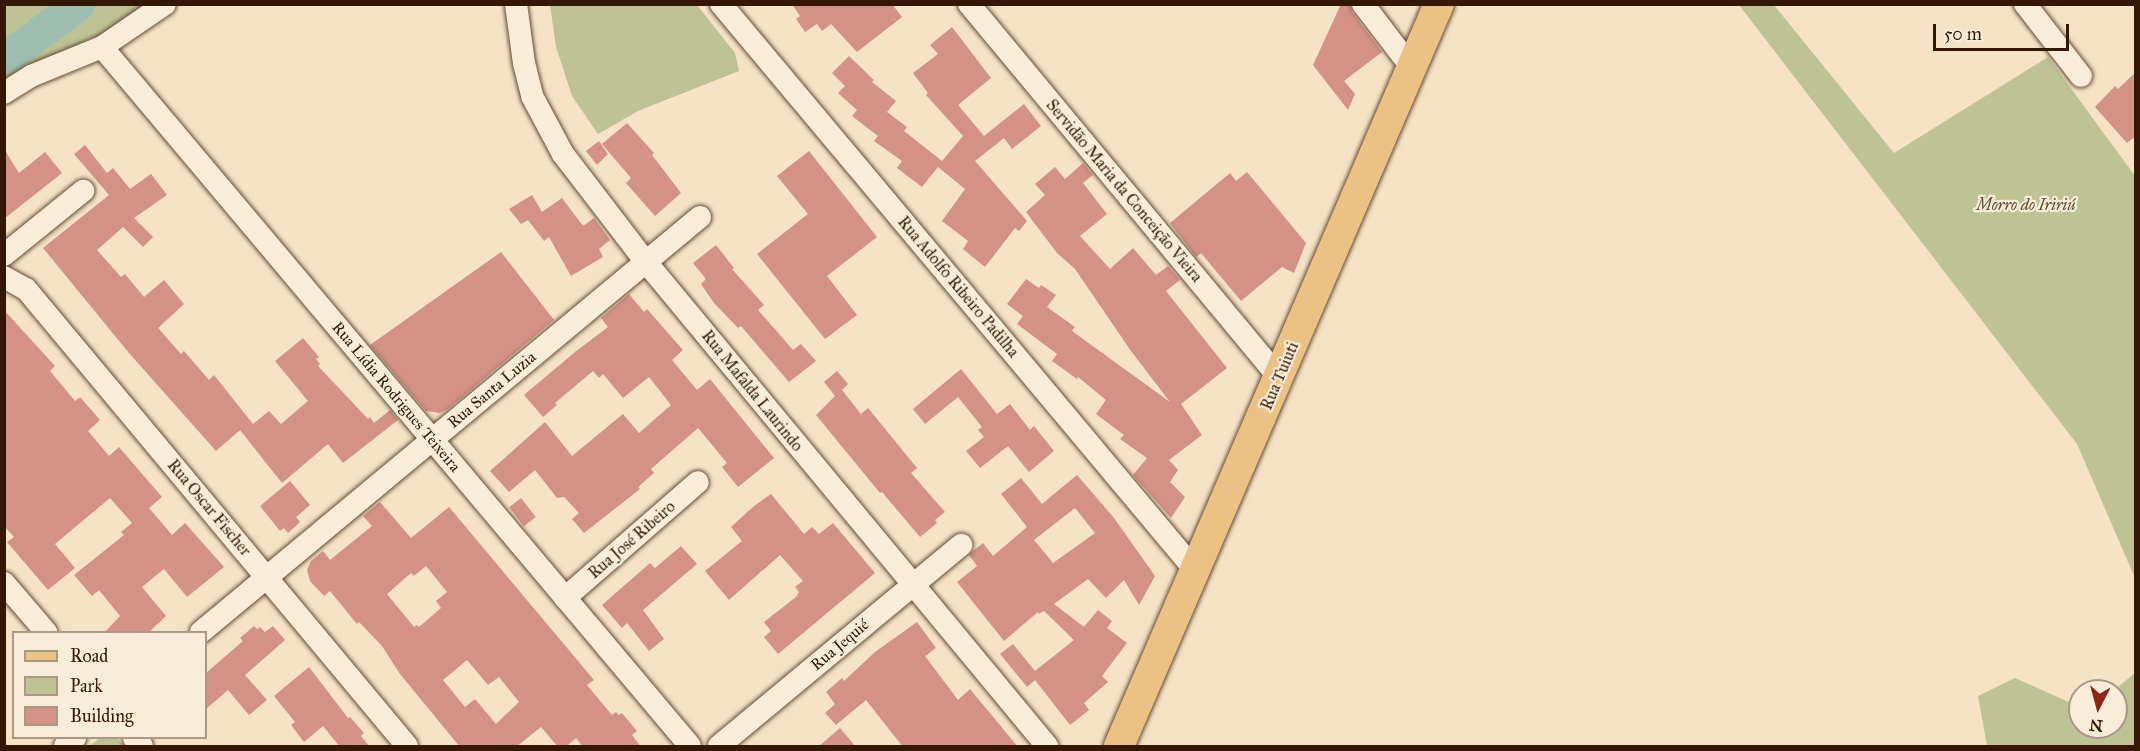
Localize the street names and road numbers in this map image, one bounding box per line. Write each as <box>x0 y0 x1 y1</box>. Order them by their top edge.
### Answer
street label: Servidão Maria da Conceição Vieira <box>1042 96 1206 286</box>
street label: Rua Adolfo Ribeiro Padilha <box>893 213 1023 361</box>
street label: Rua Lídia Rodrigues Teixeira <box>328 318 464 476</box>
street label: Rua Mafalda Laurindo <box>697 327 807 455</box>
street label: Rua Tuiuti <box>1257 339 1303 413</box>
street label: Rua Santa Luzia <box>444 348 540 432</box>
street label: Rua Oscar Fischer <box>163 456 255 560</box>
street label: Rua José Ribeiro <box>585 497 679 583</box>
street label: Rua Jequié <box>807 615 873 675</box>

